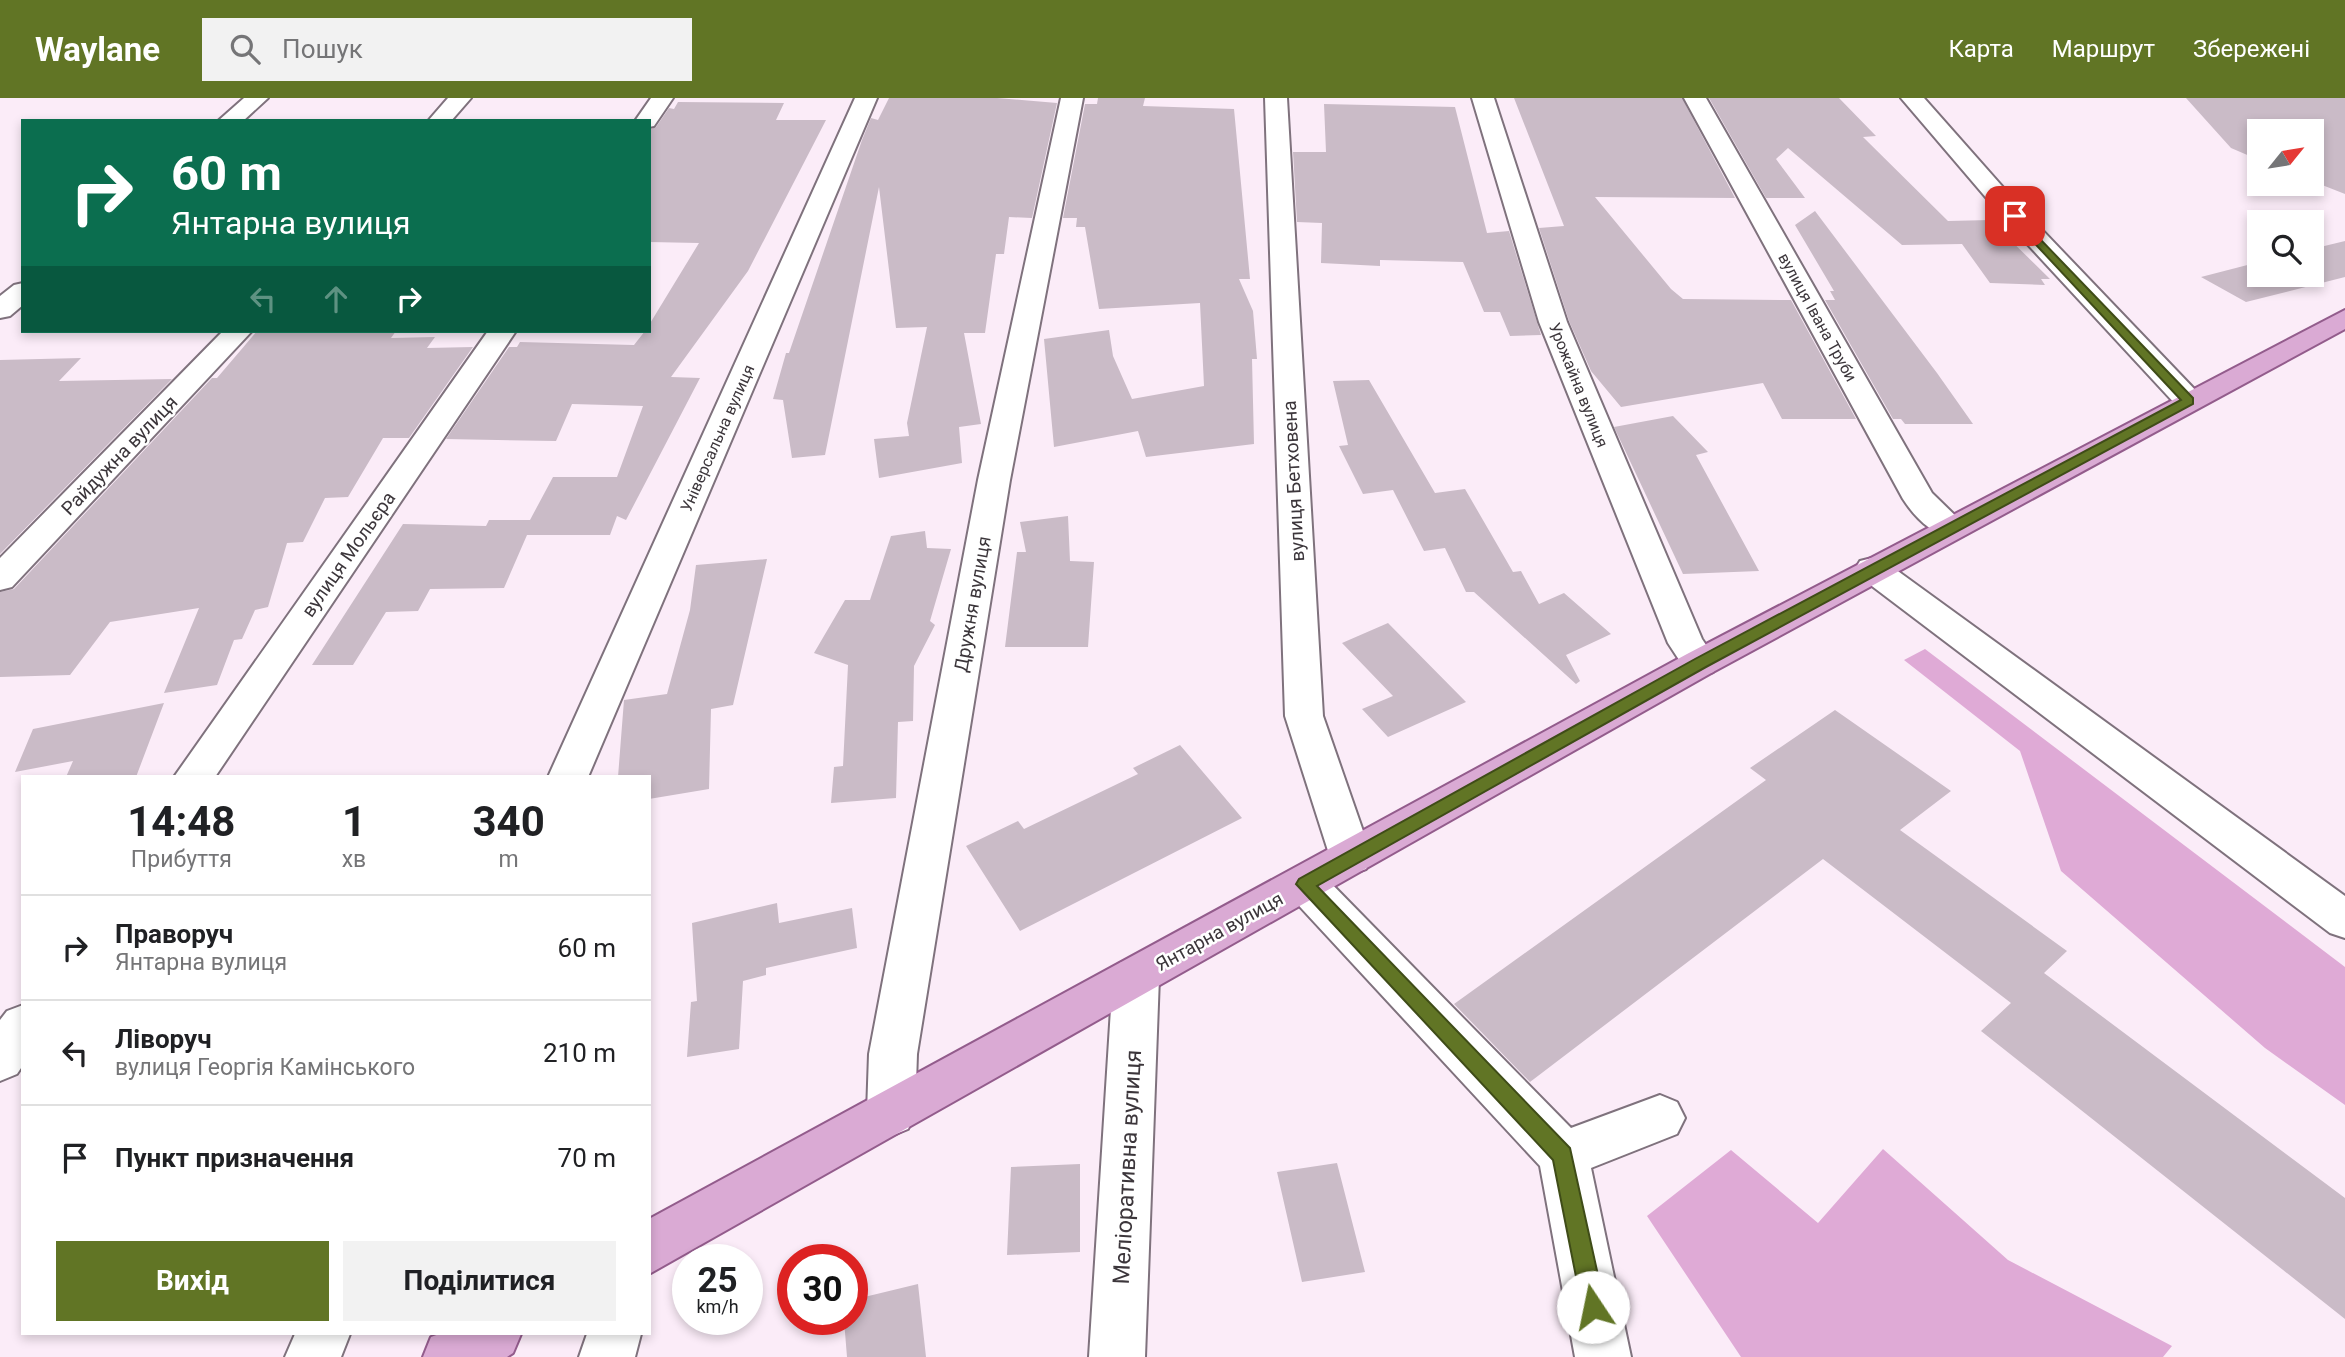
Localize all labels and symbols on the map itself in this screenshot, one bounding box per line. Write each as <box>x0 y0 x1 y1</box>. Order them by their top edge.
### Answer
north arrow <box>2247 119 2324 196</box>
pin <box>1985 186 2045 246</box>
street label: вулиця Івана Труби <box>1774 250 1861 385</box>
street label: Урожайна вулиця <box>1545 320 1612 450</box>
street label: Універсальна вулиця <box>676 362 758 515</box>
street label: Райдужна вулиця <box>56 391 182 520</box>
street label: вулиця Бетховена <box>1278 400 1309 562</box>
street label: вулиця Мольєра <box>297 487 400 621</box>
street label: Дружня вулиця <box>949 534 996 674</box>
street label: Янтарна вулиця <box>1151 887 1287 976</box>
street label: Меліоративна вулиця <box>1108 1049 1147 1285</box>
speed limit sign: 30 <box>777 1244 868 1335</box>
position arrow <box>1556 1270 1630 1344</box>

